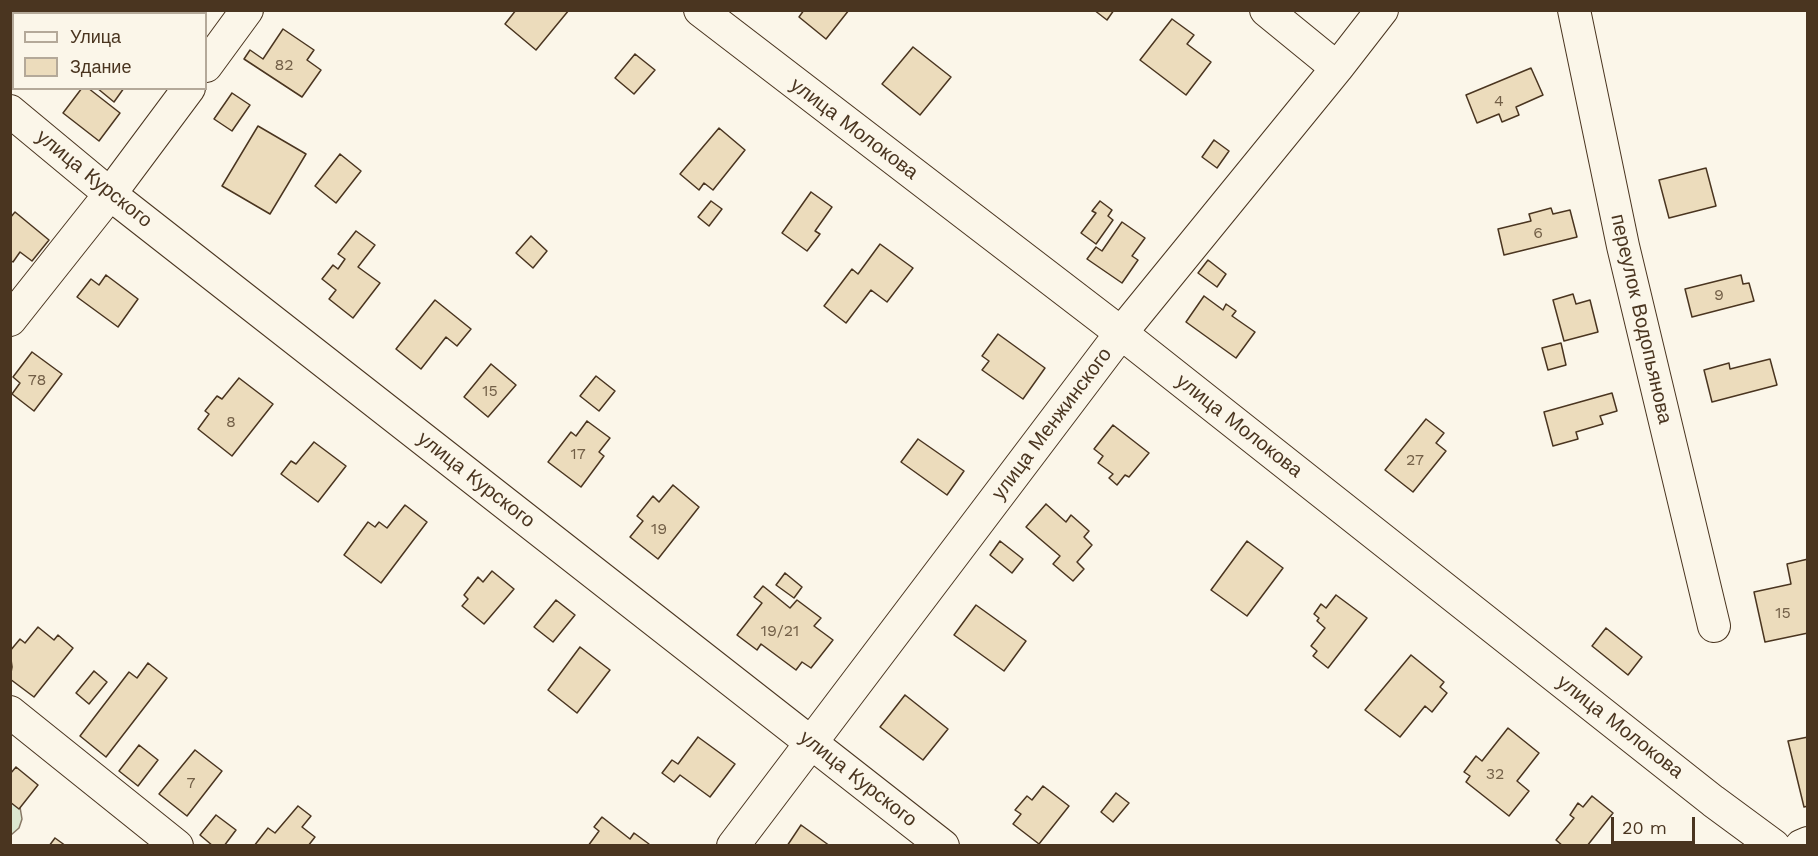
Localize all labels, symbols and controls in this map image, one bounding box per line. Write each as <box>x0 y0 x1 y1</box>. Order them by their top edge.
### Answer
legend <box>12 12 207 90</box>
text: Улица <box>70 26 121 47</box>
house number: 82 <box>274 55 294 75</box>
text: Здание <box>70 56 131 77</box>
street label: улица Молокова <box>785 73 923 185</box>
house number: 4 <box>1494 91 1504 111</box>
street label: улица Курского <box>31 125 157 233</box>
street label: переулок Водопьянова <box>1605 212 1677 426</box>
house number: 6 <box>1533 223 1543 243</box>
house number: 9 <box>1714 285 1724 305</box>
street label: улица Менжинского <box>987 343 1117 505</box>
street label: улица Молокова <box>1171 369 1307 483</box>
house number: 78 <box>28 370 46 390</box>
house number: 15 <box>482 381 498 401</box>
house number: 8 <box>226 412 236 432</box>
street label: улица Курского <box>412 427 540 533</box>
house number: 17 <box>570 444 586 464</box>
house number: 27 <box>1406 450 1424 470</box>
house number: 19 <box>651 519 667 539</box>
house number: 15 <box>1775 603 1791 623</box>
house number: 19/21 <box>761 621 799 641</box>
street label: улица Молокова <box>1552 670 1688 784</box>
street label: улица Курского <box>794 726 922 832</box>
house number: 32 <box>1486 764 1504 784</box>
house number: 7 <box>187 773 195 793</box>
scale bar <box>1614 805 1698 843</box>
text: 20 m <box>1622 817 1667 838</box>

